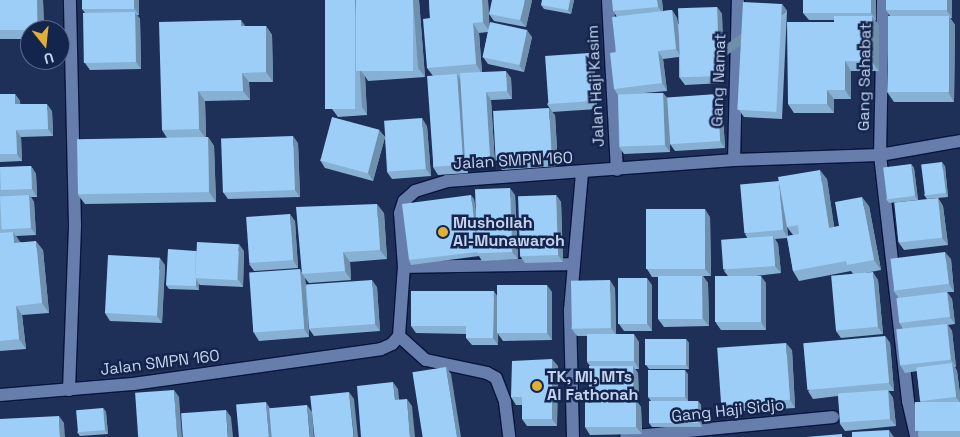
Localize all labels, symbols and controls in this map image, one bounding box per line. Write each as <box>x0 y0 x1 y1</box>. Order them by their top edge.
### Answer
north arrow <box>20 20 70 70</box>
street label: Gang Sahabat <box>854 23 876 131</box>
street label: Jalan Haji Kasim <box>583 25 609 147</box>
street label: Gang Namat <box>708 33 730 127</box>
text: U <box>42 49 56 68</box>
street label: Jalan SMPN 160 <box>453 148 573 174</box>
place label: Mushollah Al-Munawaroh <box>453 213 565 251</box>
marker: Mushollah Al-Munawaroh <box>437 226 449 238</box>
street label: Jalan SMPN 160 <box>99 346 221 380</box>
place label: TK, MI, MTs Al Fathonah <box>547 367 638 405</box>
marker: TK, MI, MTs Al Fathonah <box>531 380 543 392</box>
street label: Gang Haji Sidjo <box>671 396 785 426</box>

